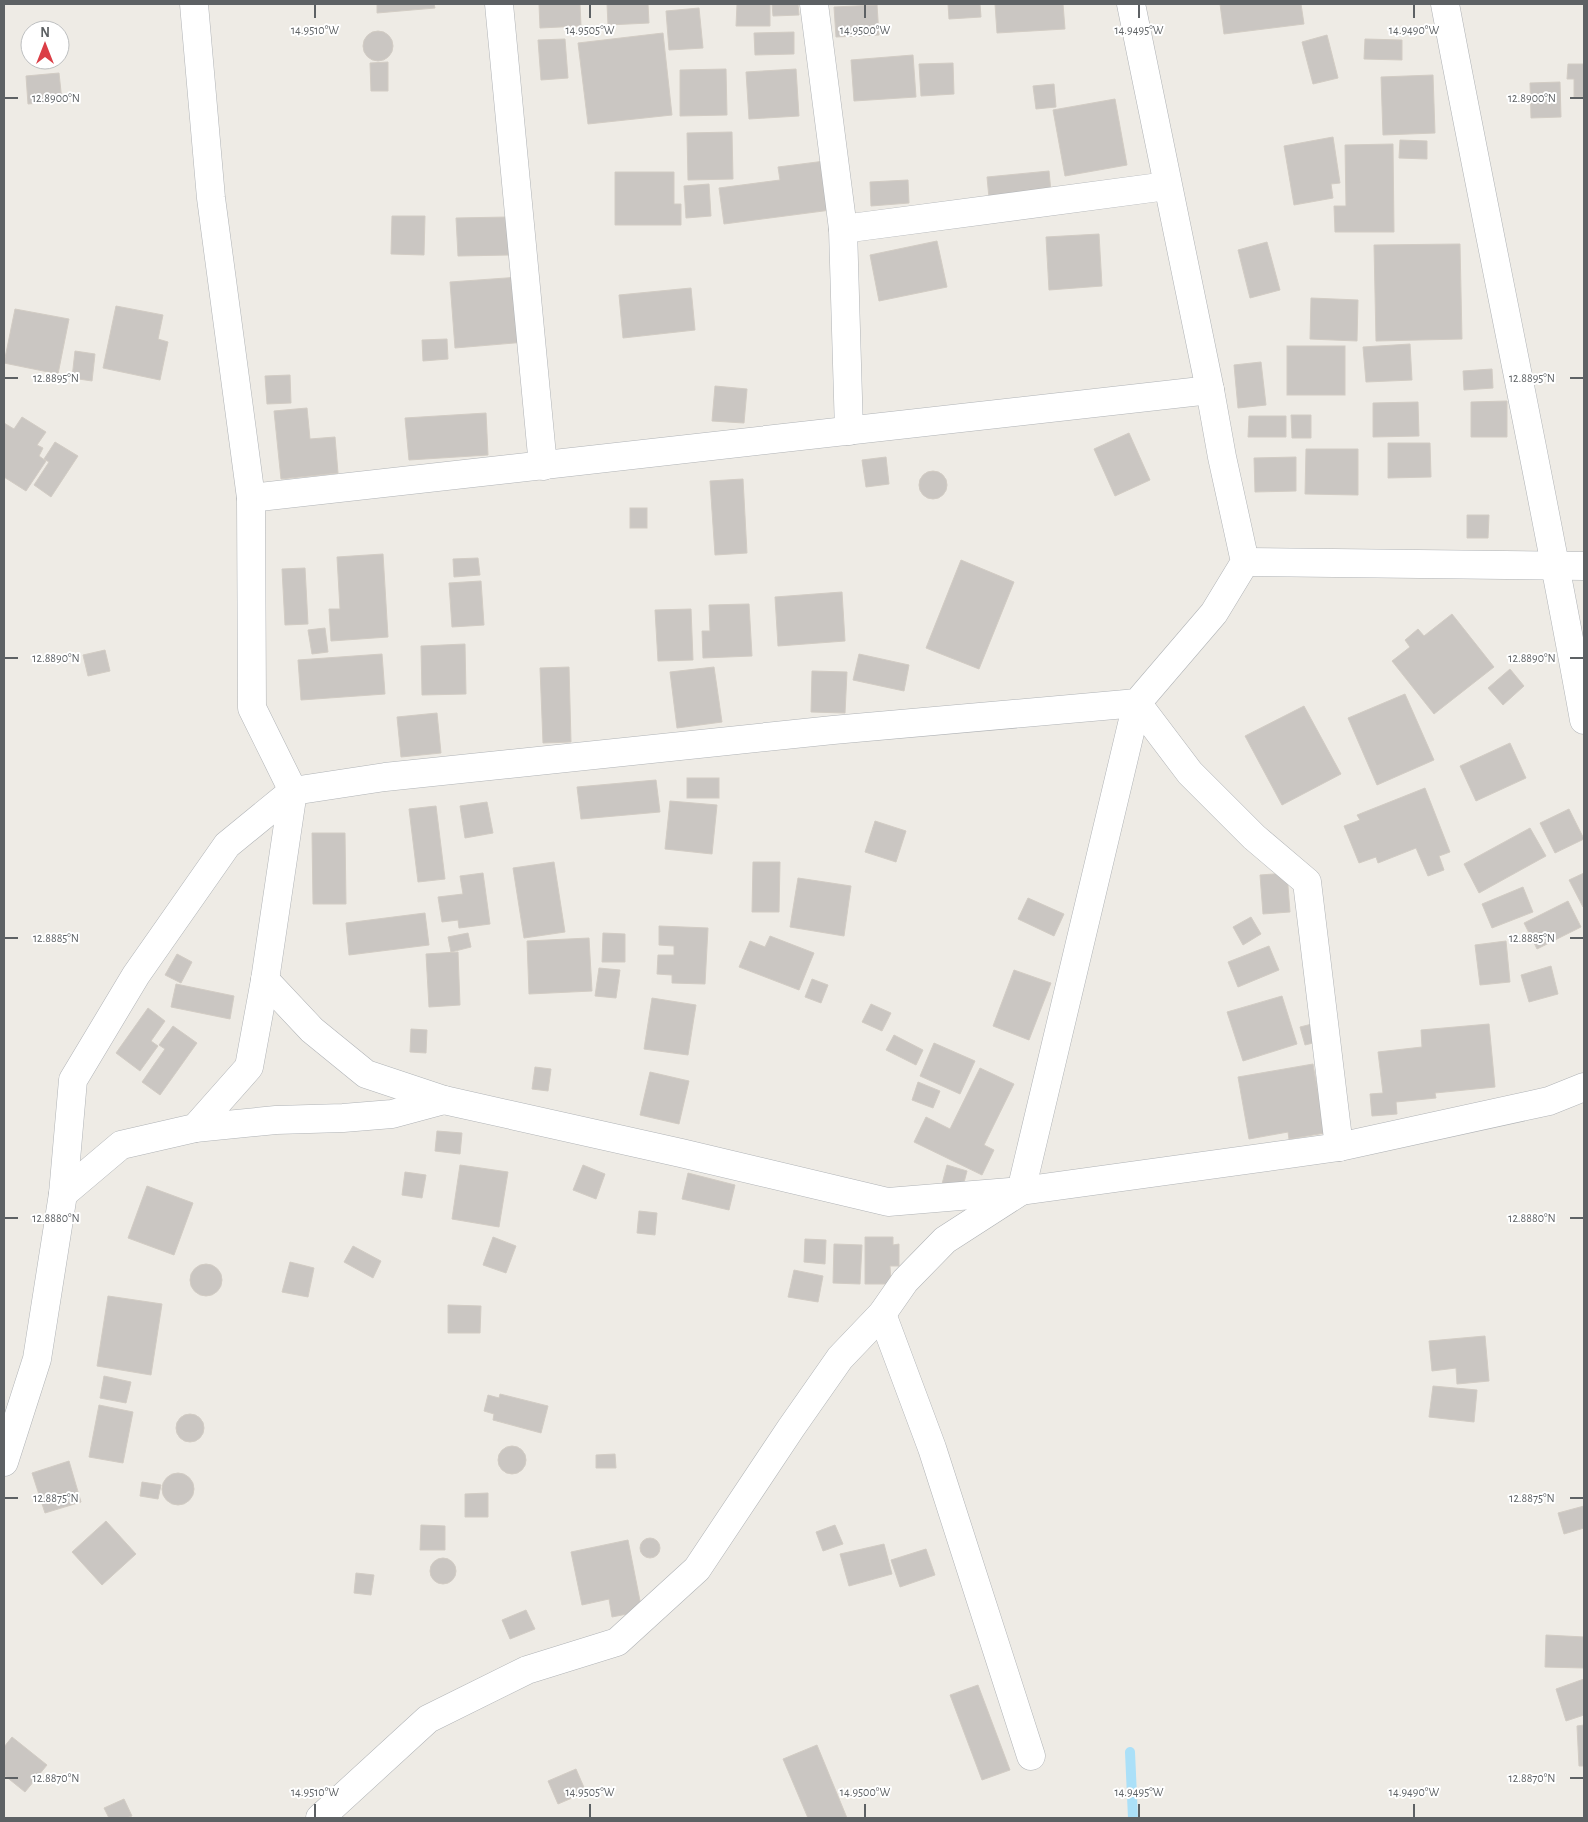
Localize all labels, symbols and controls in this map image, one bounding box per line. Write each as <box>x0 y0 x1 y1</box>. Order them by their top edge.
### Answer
north arrow <box>20 20 70 70</box>
text: 14.9510°W <box>291 24 339 36</box>
text: 14.9505°W <box>565 24 615 36</box>
text: 14.9500°W <box>840 24 890 36</box>
text: 14.9495°W <box>1114 24 1164 36</box>
text: 14.9490°W <box>1389 24 1440 36</box>
text: N <box>40 26 50 40</box>
text: 12.8900°N <box>32 92 80 104</box>
text: 12.8900°N <box>1508 92 1556 104</box>
text: 12.8895°N <box>33 372 79 384</box>
text: 12.8895°N <box>1509 372 1555 384</box>
text: 12.8890°N <box>32 652 80 664</box>
text: 12.8890°N <box>1508 652 1556 664</box>
text: 12.8885°N <box>33 932 79 944</box>
text: 12.8885°N <box>1509 932 1555 944</box>
text: 12.8880°N <box>32 1212 80 1224</box>
text: 12.8880°N <box>1508 1212 1556 1224</box>
text: 12.8875°N <box>33 1492 79 1504</box>
text: 12.8875°N <box>1509 1492 1555 1504</box>
text: 12.8870°N <box>33 1772 79 1784</box>
text: 12.8870°N <box>1509 1772 1555 1784</box>
text: 14.9510°W <box>291 1786 339 1798</box>
text: 14.9505°W <box>565 1786 615 1798</box>
text: 14.9500°W <box>840 1786 890 1798</box>
text: 14.9495°W <box>1114 1786 1164 1798</box>
text: 14.9490°W <box>1389 1786 1440 1798</box>

